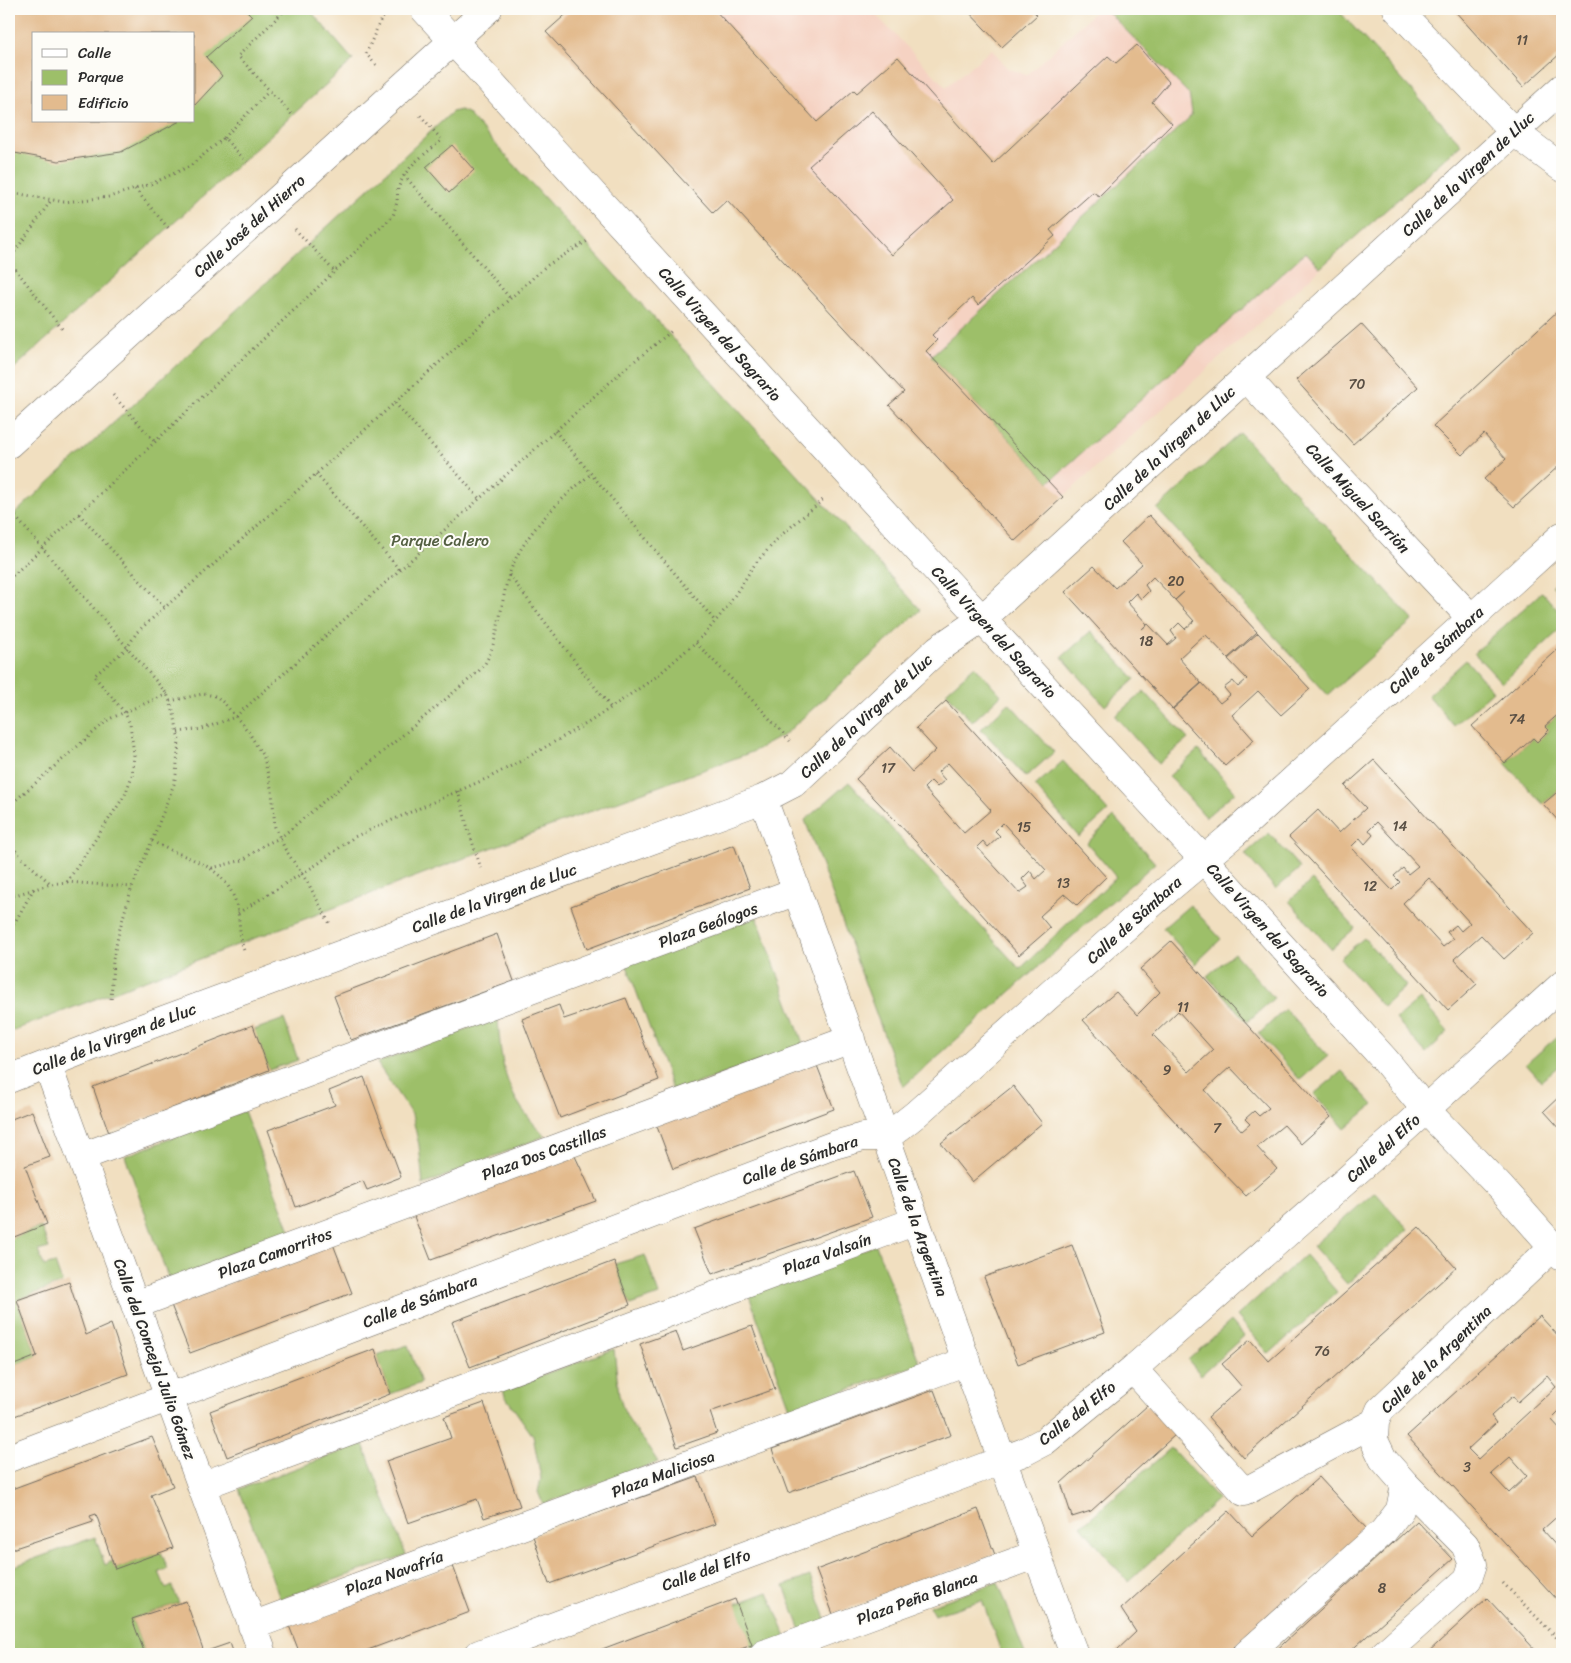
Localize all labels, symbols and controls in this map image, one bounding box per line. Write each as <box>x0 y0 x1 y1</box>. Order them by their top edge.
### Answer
house number: 11 <box>1516 28 1528 53</box>
legend <box>32 32 195 122</box>
text: Calle <box>78 40 111 66</box>
text: Parque <box>78 64 123 90</box>
text: Edificio <box>78 90 129 116</box>
street label: Calle de la Virgen de Lluc <box>1394 104 1542 244</box>
street label: Calle José del Hierro <box>186 167 312 285</box>
street label: Calle Virgen del Sagrario <box>651 260 789 408</box>
house number: 70 <box>1349 372 1366 397</box>
street label: Calle de la Virgen de Lluc <box>1095 378 1243 518</box>
street label: Calle Miguel Sarrión <box>1298 436 1418 561</box>
park label: Parque Calero <box>391 526 489 555</box>
street label: Calle Virgen del Sagrario <box>924 558 1064 706</box>
house number: 20 <box>1168 569 1185 594</box>
street label: Calle de Sámbara <box>1381 598 1492 701</box>
house number: 18 <box>1139 629 1154 654</box>
street label: Calle de la Virgen de Lluc <box>792 646 940 786</box>
house number: 74 <box>1509 707 1526 732</box>
house number: 17 <box>881 756 896 781</box>
house number: 14 <box>1393 814 1408 839</box>
house number: 15 <box>1017 815 1032 840</box>
street label: Calle de la Virgen de Lluc <box>407 855 581 941</box>
street label: Calle Virgen del Sagrario <box>1199 856 1337 1004</box>
street label: Calle de Sámbara <box>1079 868 1190 971</box>
house number: 13 <box>1056 871 1070 896</box>
house number: 12 <box>1363 874 1377 899</box>
street label: Plaza Geólogos <box>654 893 762 956</box>
street label: Calle de la Virgen de Lluc <box>28 994 200 1084</box>
house number: 11 <box>1177 995 1189 1020</box>
house number: 9 <box>1163 1058 1172 1083</box>
street label: Calle del Elfo <box>1339 1106 1427 1190</box>
house number: 7 <box>1213 1116 1222 1141</box>
street label: Plaza Dos Castillas <box>477 1117 611 1189</box>
street label: Calle de Sámbara <box>738 1126 863 1193</box>
street label: Calle de la Argentina <box>879 1153 957 1301</box>
street label: Plaza Camorritos <box>214 1219 337 1287</box>
street label: Plaza Valsaín <box>779 1224 876 1283</box>
street label: Calle del Concejal Julio Gómez <box>105 1254 205 1464</box>
street label: Calle de Sámbara <box>358 1265 483 1336</box>
street label: Calle de la Argentina <box>1373 1298 1499 1420</box>
house number: 76 <box>1314 1339 1330 1364</box>
street label: Calle del Elfo <box>1031 1373 1123 1453</box>
street label: Plaza Maliciosa <box>607 1442 719 1506</box>
house number: 3 <box>1463 1455 1471 1480</box>
street label: Calle del Elfo <box>657 1540 755 1600</box>
street label: Plaza Navafría <box>341 1541 448 1604</box>
street label: Plaza Peña Blanca <box>852 1563 982 1633</box>
house number: 8 <box>1378 1576 1387 1601</box>

